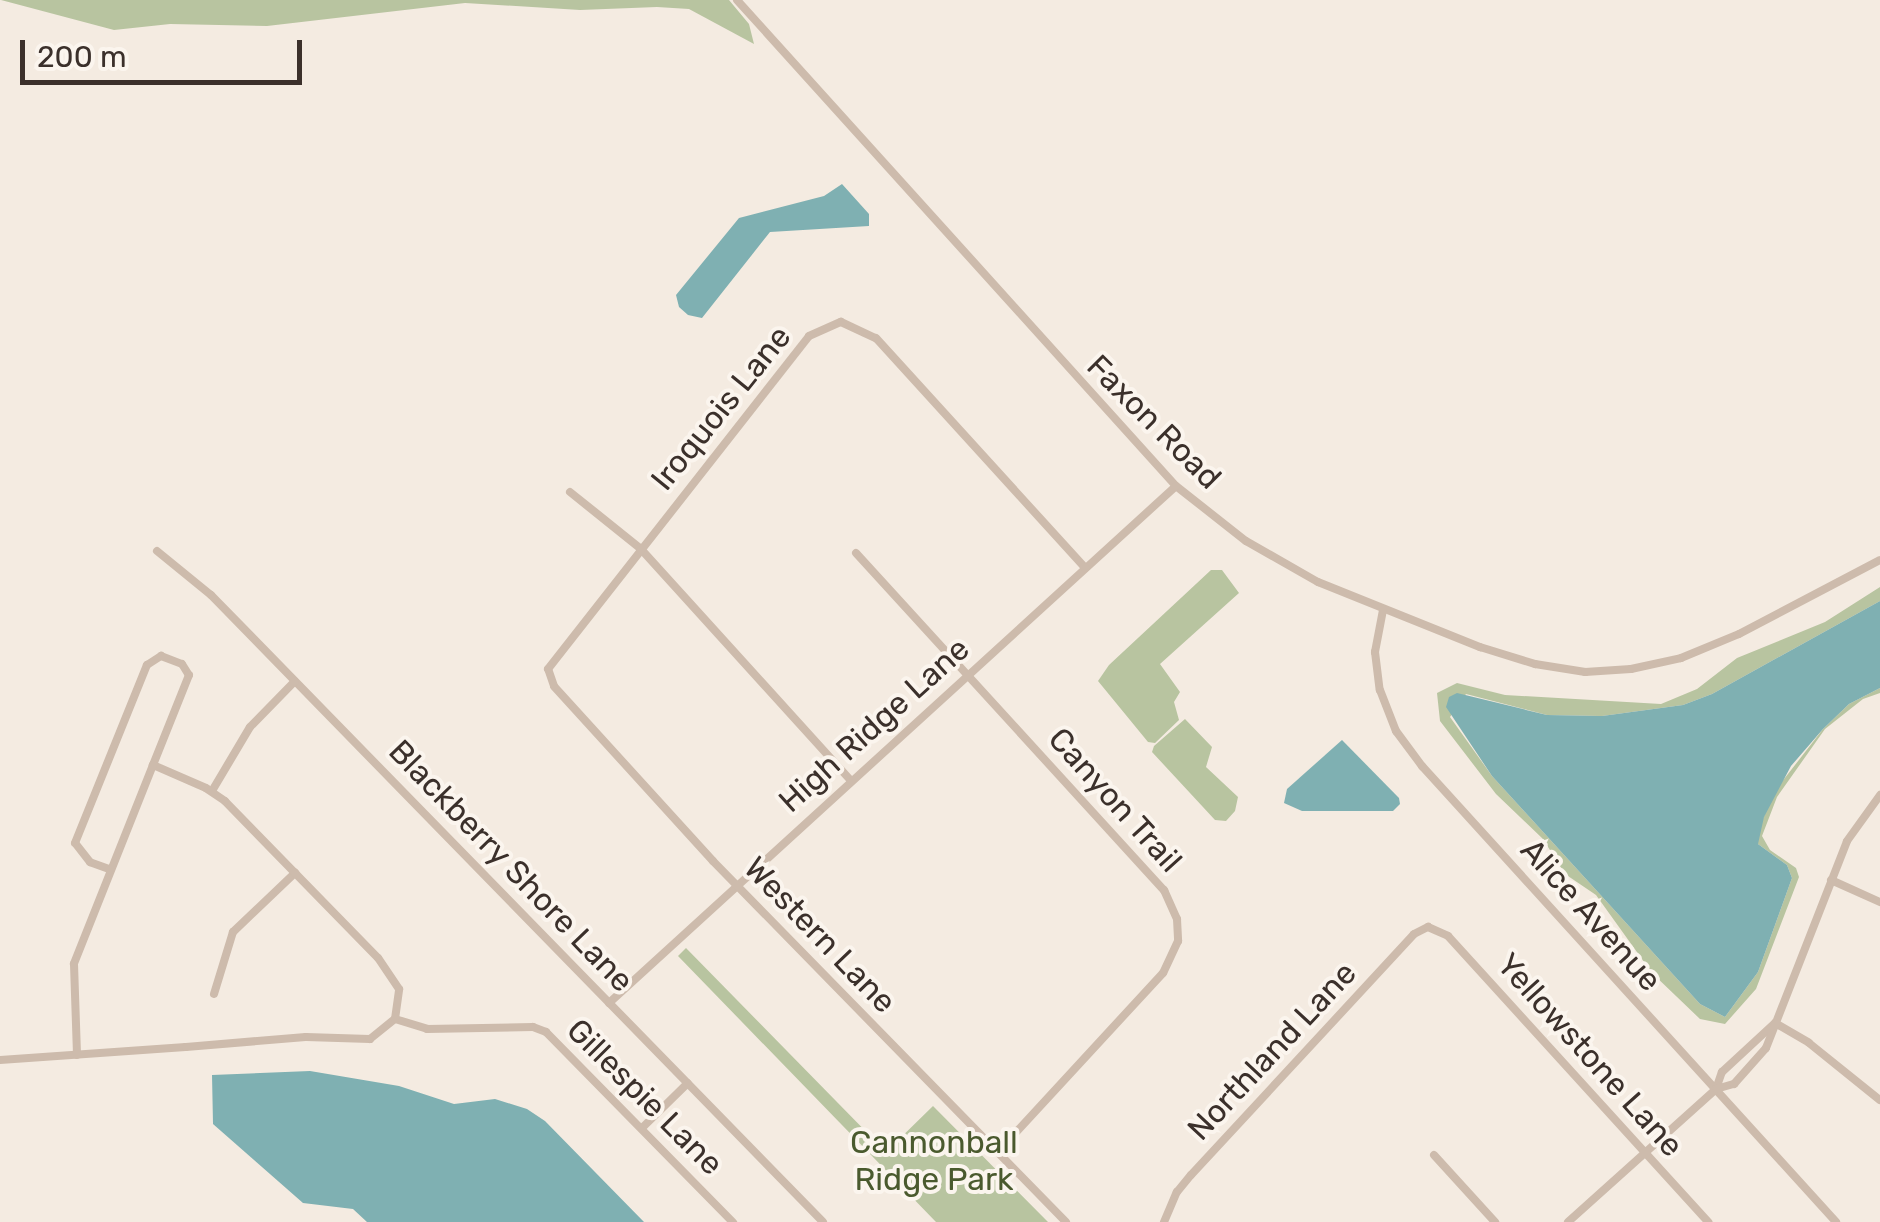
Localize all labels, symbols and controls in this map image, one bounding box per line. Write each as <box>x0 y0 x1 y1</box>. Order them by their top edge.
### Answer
scale bar <box>25 20 308 82</box>
text: 200 m <box>37 39 127 75</box>
street label: Iroquois Lane <box>643 318 799 498</box>
street label: Faxon Road <box>1079 347 1229 497</box>
street label: High Ridge Lane <box>771 630 977 820</box>
street label: Canyon Trail <box>1040 720 1190 880</box>
street label: Blackberry Shore Lane <box>380 732 642 1000</box>
street label: Alice Avenue <box>1512 831 1670 999</box>
street label: Western Lane <box>736 849 904 1021</box>
street label: Yellowstone Lane <box>1489 946 1691 1164</box>
street label: Northland Lane <box>1180 954 1364 1148</box>
street label: Gillespie Lane <box>559 1011 731 1183</box>
park label: Cannonball Ridge Park <box>850 1124 1018 1199</box>

